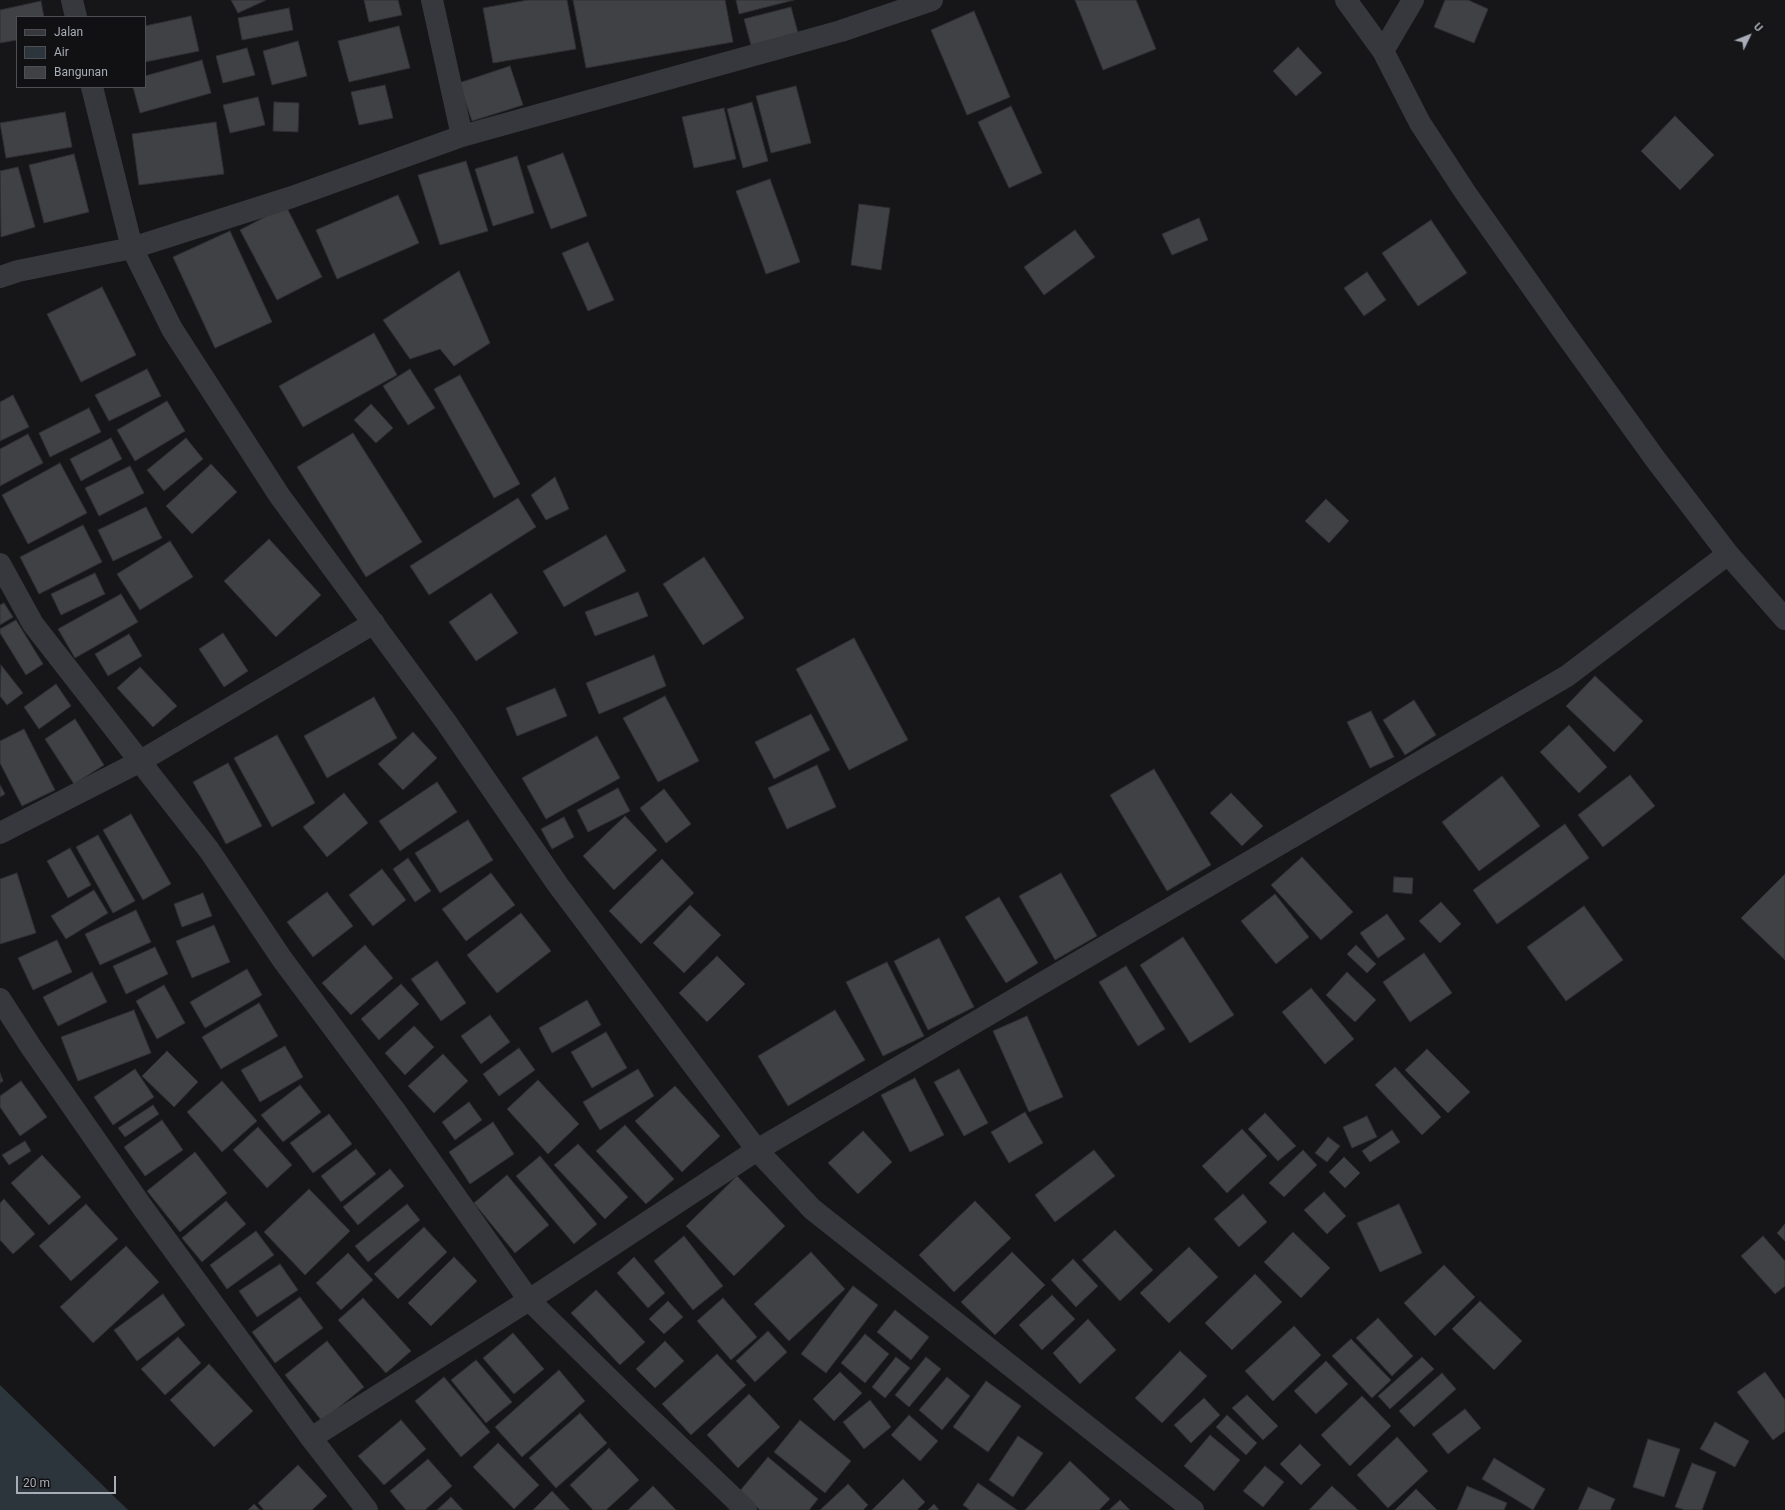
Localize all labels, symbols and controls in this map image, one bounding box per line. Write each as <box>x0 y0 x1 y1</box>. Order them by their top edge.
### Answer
legend <box>16 16 146 88</box>
north arrow <box>1729 16 1769 56</box>
text: U <box>1751 20 1765 35</box>
text: Jalan <box>54 25 83 39</box>
text: Air <box>54 45 69 59</box>
text: Bangunan <box>54 65 108 79</box>
scale bar <box>18 1468 118 1494</box>
text: 20 m <box>23 1476 50 1490</box>

